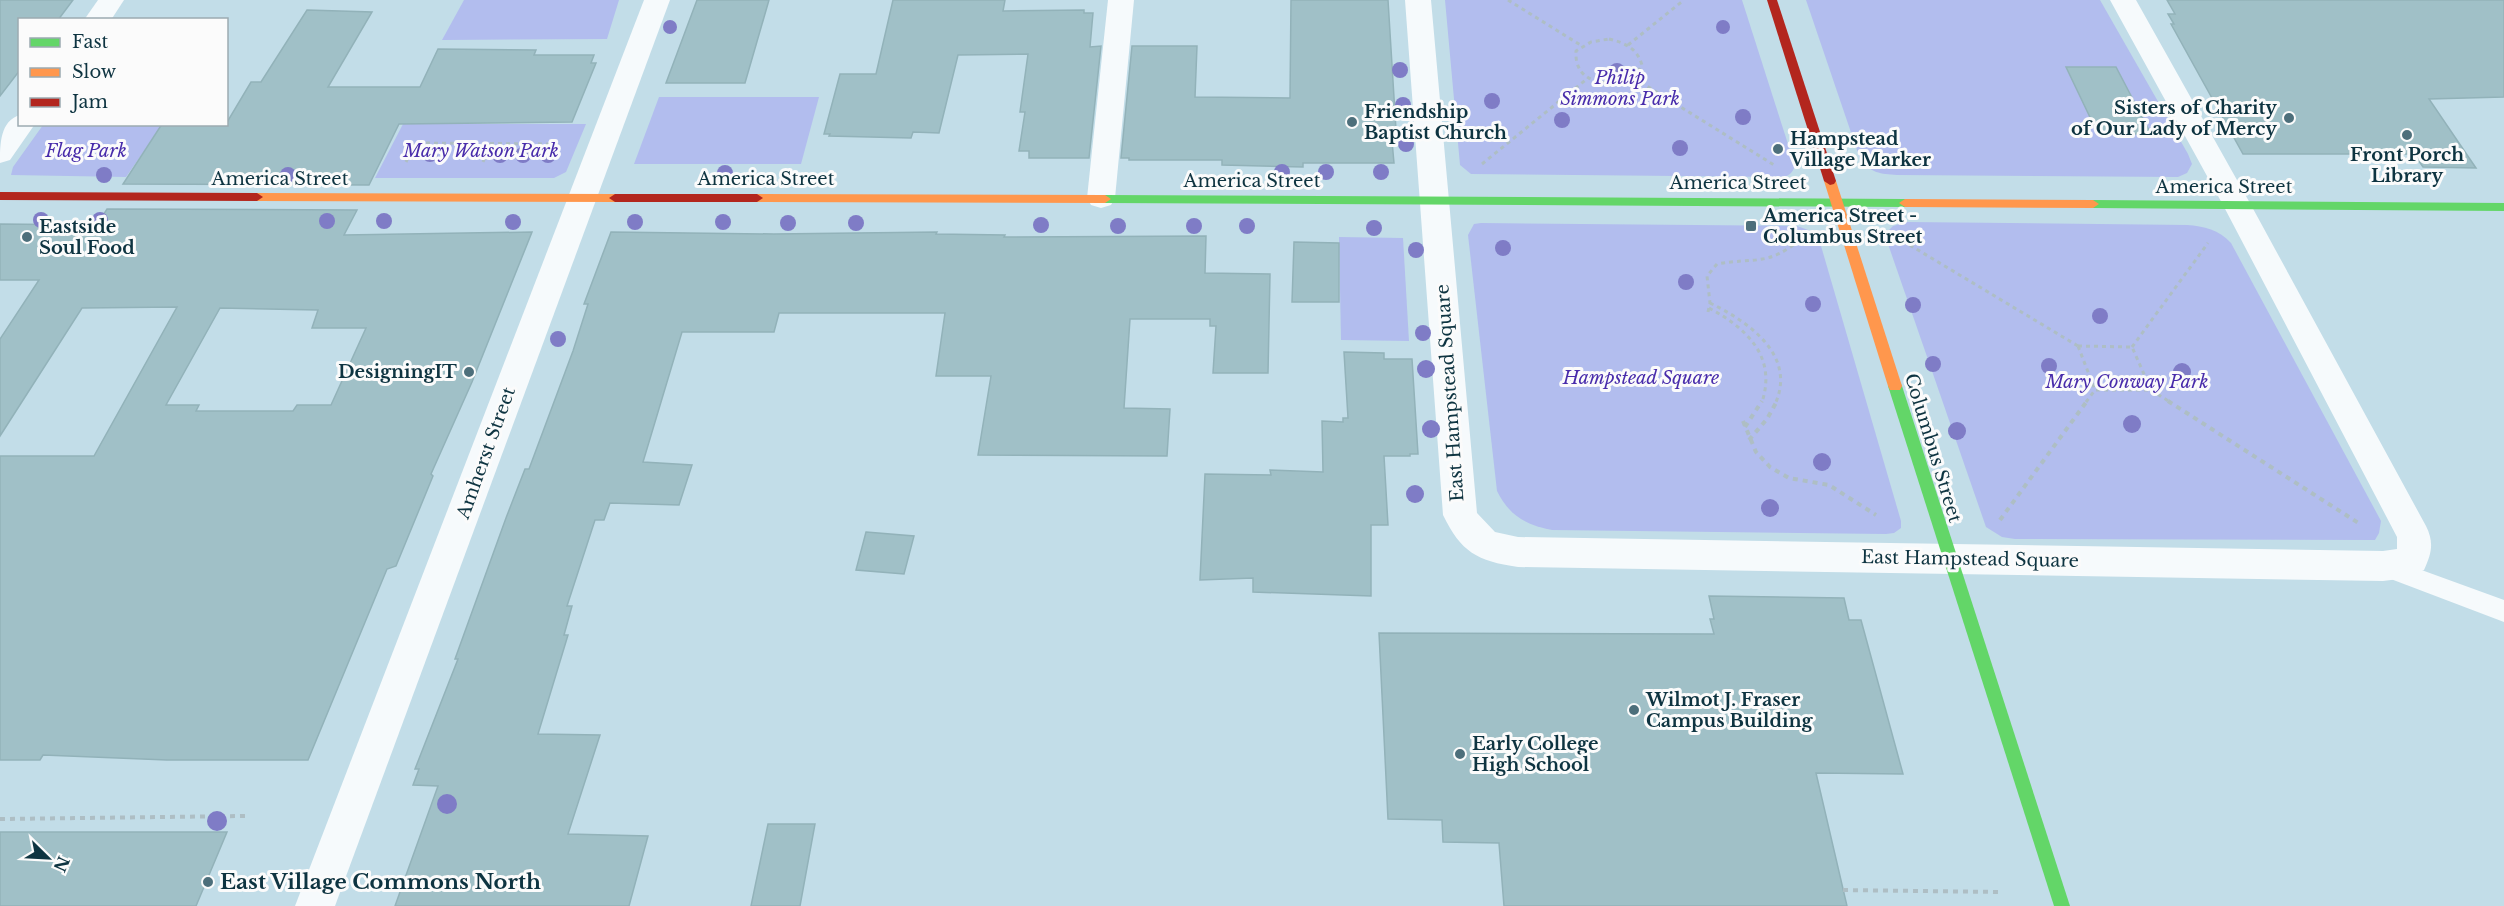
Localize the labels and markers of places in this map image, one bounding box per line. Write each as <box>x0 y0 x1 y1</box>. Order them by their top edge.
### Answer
place label: Sisters of Charity of Our Lady of Mercy <box>2071 97 2277 140</box>
place label: Friendship Baptist Church <box>1364 101 1507 144</box>
marker: Sisters of Charity of Our Lady of Mercy <box>2282 111 2296 125</box>
marker: Friendship Baptist Church <box>1345 115 1359 129</box>
place label: Hampstead Village Marker <box>1789 128 1931 171</box>
marker: Front Porch Library <box>2400 128 2414 142</box>
marker: Hampstead Village Marker <box>1771 142 1785 156</box>
place label: Front Porch Library <box>2350 144 2464 187</box>
place label: America Street - Columbus Street <box>1762 205 1922 248</box>
place label: Eastside Soul Food <box>39 216 135 259</box>
marker: America Street - Columbus Street <box>1744 219 1758 233</box>
marker: Eastside Soul Food <box>20 230 34 244</box>
place label: DesigningIT <box>338 361 457 383</box>
marker: DesigningIT <box>462 365 476 379</box>
place label: Wilmot J. Fraser Campus Building <box>1645 689 1814 732</box>
marker: Wilmot J. Fraser Campus Building <box>1627 703 1641 717</box>
place label: Early College High School <box>1472 733 1598 776</box>
marker: Early College High School <box>1453 747 1467 761</box>
place label: East Village Commons North <box>220 869 541 895</box>
marker: East Village Commons North <box>201 875 215 889</box>

